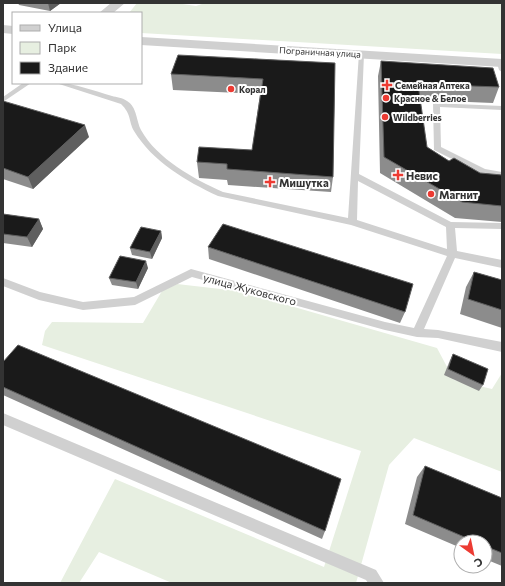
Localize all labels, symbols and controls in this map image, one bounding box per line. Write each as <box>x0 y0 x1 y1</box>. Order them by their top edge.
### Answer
legend <box>12 12 142 84</box>
text: Улица <box>48 20 82 34</box>
text: Парк <box>48 40 77 54</box>
street label: Пограничная улица <box>279 44 362 60</box>
text: Здание <box>48 60 88 74</box>
marker: Семейная Аптека <box>382 80 392 90</box>
place label: Семейная Аптека <box>395 80 470 91</box>
marker: Корал <box>226 84 236 94</box>
place label: Корал <box>239 84 266 95</box>
marker: Красное & Белое <box>381 93 391 103</box>
place label: Красное & Белое <box>394 93 467 104</box>
marker: Wildberries <box>380 112 390 122</box>
place label: Wildberries <box>393 112 442 123</box>
place label: Невис <box>406 169 438 182</box>
marker: Невис <box>393 170 403 180</box>
marker: Мишутка <box>264 176 276 188</box>
place label: Мишутка <box>279 176 329 189</box>
place label: Магнит <box>439 188 479 201</box>
marker: Магнит <box>426 189 436 199</box>
street label: улица Жуковского <box>202 270 298 308</box>
north arrow <box>453 534 493 574</box>
text: С <box>472 555 485 571</box>

